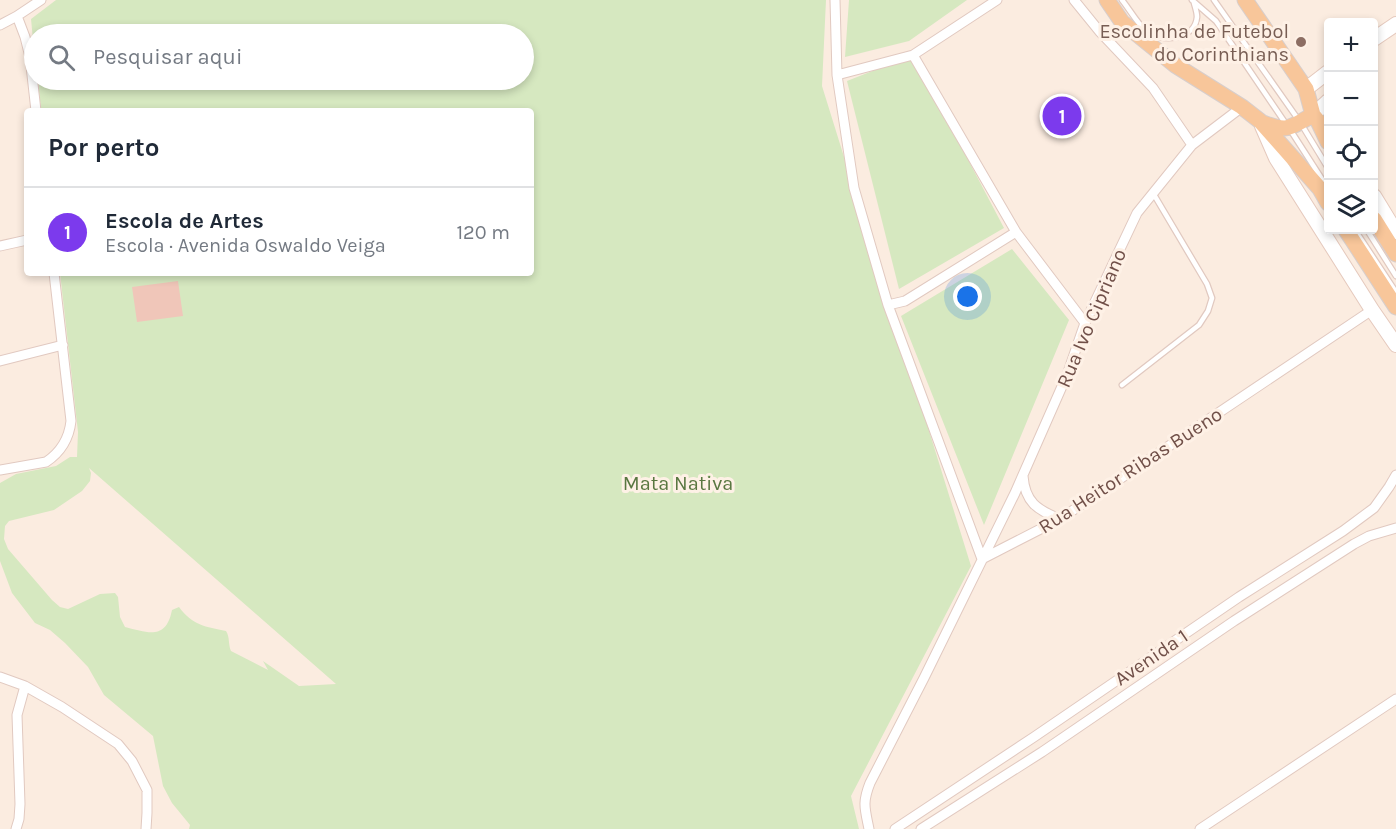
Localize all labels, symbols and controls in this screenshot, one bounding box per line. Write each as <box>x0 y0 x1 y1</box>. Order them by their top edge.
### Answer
map controls <box>1324 18 1378 234</box>
button: + <box>1324 18 1378 72</box>
place label: Escolinha de Futebol do Corinthians <box>1099 20 1289 66</box>
search box <box>24 24 534 90</box>
marker: Escolinha de Futebol do Corinthians <box>1294 35 1308 49</box>
icon: search <box>45 41 78 74</box>
text: Pesquisar aqui <box>93 44 242 70</box>
button: − <box>1324 72 1378 126</box>
pin: 1 <box>1042 94 1082 138</box>
button: locate <box>1324 126 1378 180</box>
text: Por perto <box>48 132 159 163</box>
button: layers <box>1324 180 1378 234</box>
text: Escola de Artes <box>105 208 264 234</box>
text: 1 <box>64 221 71 244</box>
text: 120 m <box>456 221 510 244</box>
text: Escola · Avenida Oswaldo Veiga <box>105 234 386 257</box>
street label: Rua Ivo Cipriano <box>1052 245 1131 391</box>
your location <box>953 282 982 311</box>
street label: Rua Heitor Ribas Bueno <box>1034 402 1226 538</box>
park label: Mata Nativa <box>623 472 733 495</box>
street label: Avenida 1 <box>1110 624 1192 690</box>

